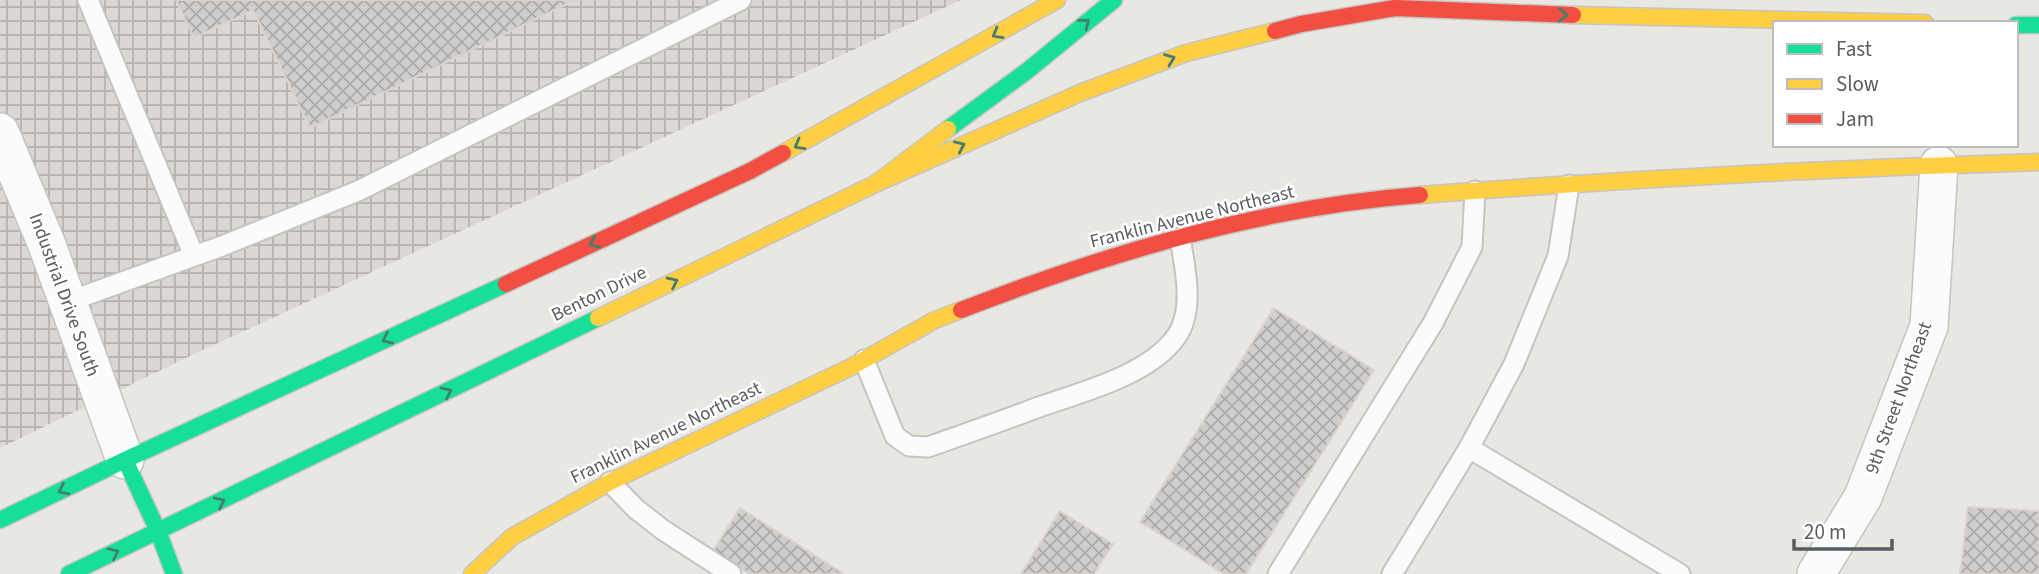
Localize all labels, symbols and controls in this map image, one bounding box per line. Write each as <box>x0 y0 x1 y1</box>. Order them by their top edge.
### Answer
one-way arrow <box>1558 8 1569 23</box>
one-way arrow <box>1078 19 1090 32</box>
legend <box>1773 21 2018 147</box>
one-way arrow <box>992 26 1005 39</box>
text: Fast <box>1836 34 1872 64</box>
one-way arrow <box>1164 53 1176 67</box>
text: Slow <box>1836 69 1879 99</box>
text: Jam <box>1836 104 1874 134</box>
one-way arrow <box>793 137 806 150</box>
one-way arrow <box>953 140 965 154</box>
street label: Franklin Avenue Northeast <box>1087 178 1297 255</box>
street label: Industrial Drive South <box>22 209 106 381</box>
one-way arrow <box>589 235 601 249</box>
street label: Benton Drive <box>547 259 651 329</box>
one-way arrow <box>666 276 678 290</box>
street label: 9th Street Northeast <box>1859 318 1939 478</box>
one-way arrow <box>382 331 395 345</box>
street label: Franklin Avenue Northeast <box>566 375 766 491</box>
one-way arrow <box>440 386 452 400</box>
one-way arrow <box>58 481 70 495</box>
one-way arrow <box>213 496 225 510</box>
scale bar <box>1794 508 1892 552</box>
text: 20 m <box>1804 517 1846 547</box>
one-way arrow <box>107 547 119 561</box>

